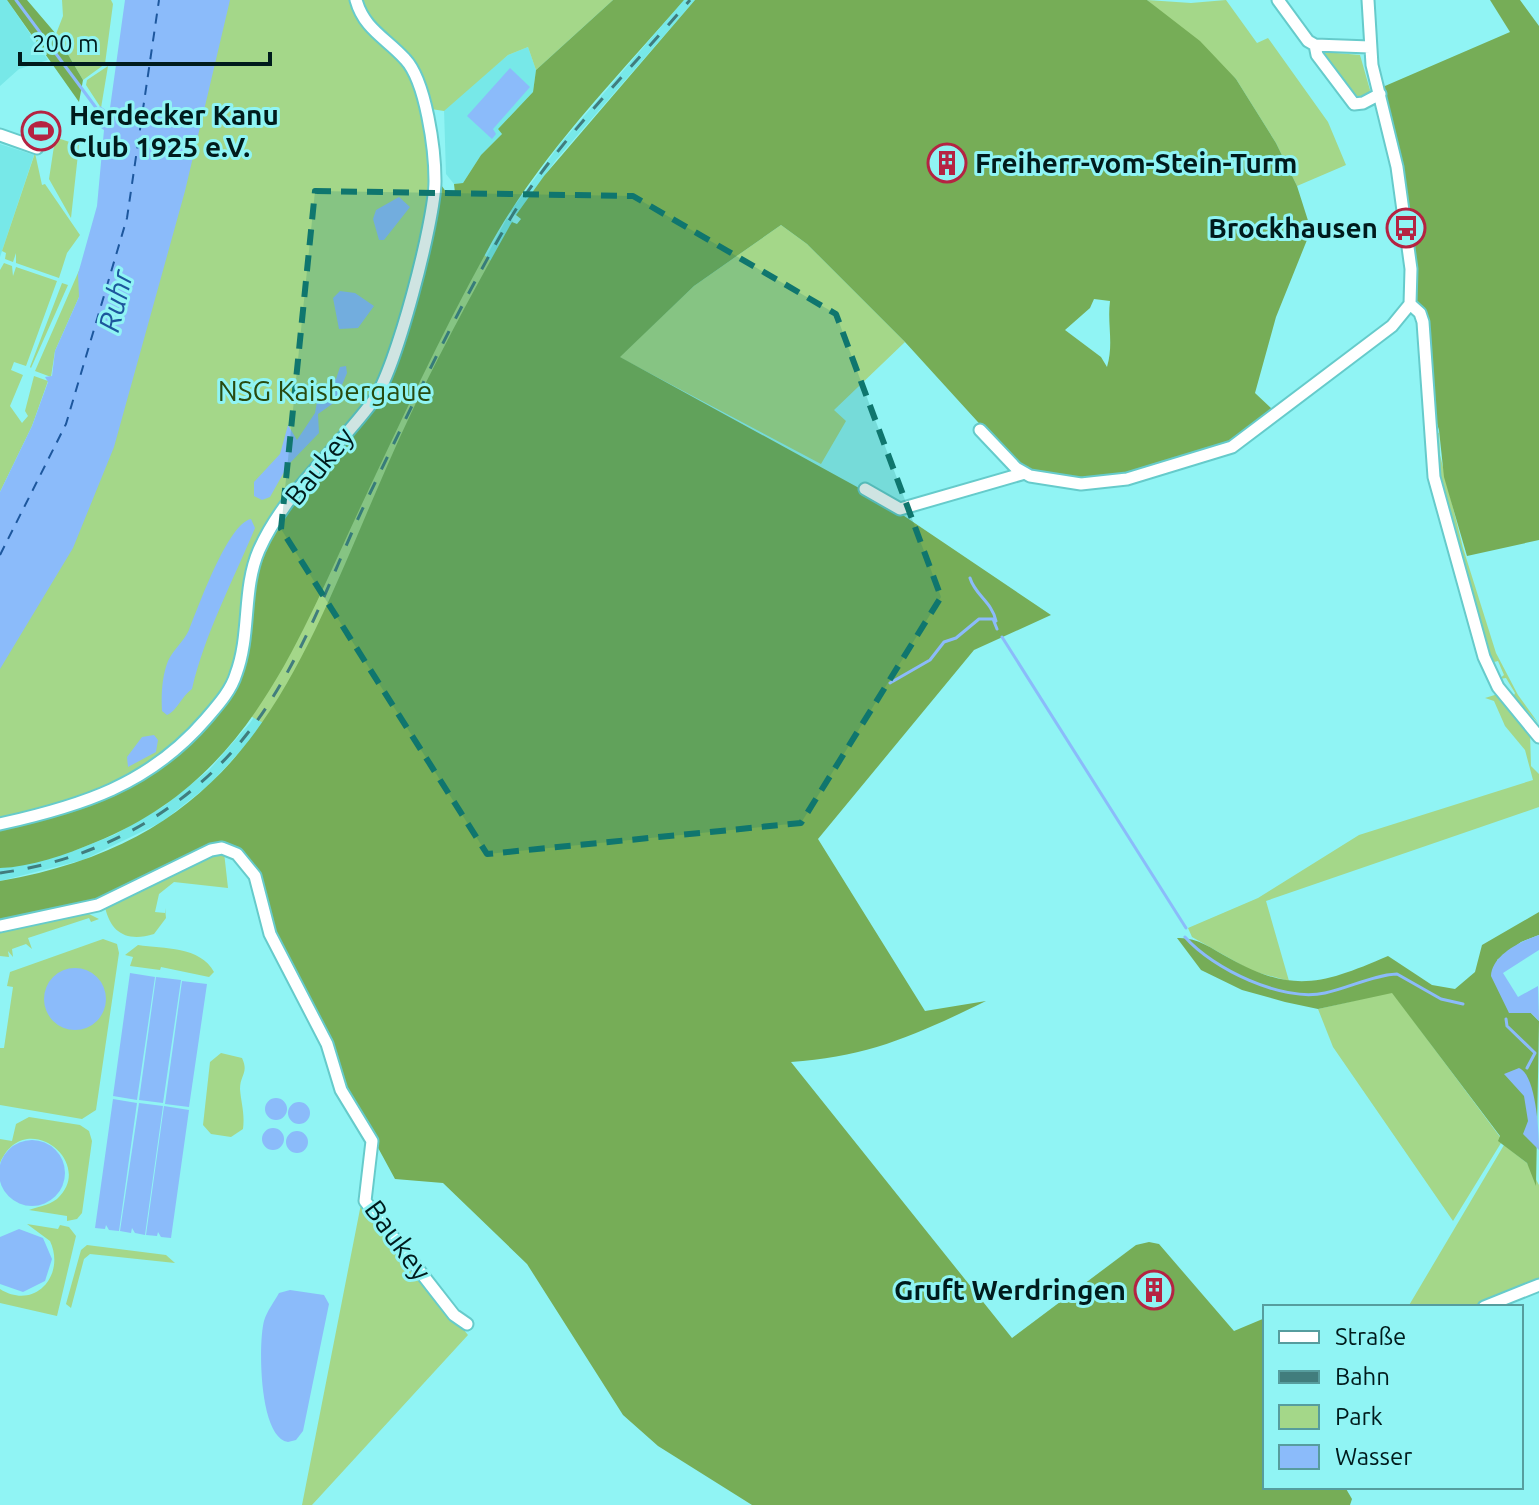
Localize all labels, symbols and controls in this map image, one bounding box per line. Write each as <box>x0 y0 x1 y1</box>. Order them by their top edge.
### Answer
scale bar <box>20 16 270 66</box>
text: 200 m <box>32 30 99 57</box>
place label: Herdecker Kanu Club 1925 e.V. <box>69 99 279 162</box>
sports icon: Herdecker Kanu Club 1925 e.V. <box>20 110 62 152</box>
building icon: Freiherr-vom-Stein-Turm <box>926 142 968 184</box>
place label: Freiherr-vom-Stein-Turm <box>975 147 1298 178</box>
bus stop icon: Brockhausen <box>1385 207 1427 249</box>
place label: Brockhausen <box>1208 212 1378 243</box>
water label: Ruhr <box>91 265 139 335</box>
park label: NSG Kaisbergaue <box>218 375 432 406</box>
street label: Baukey <box>278 421 359 511</box>
street label: Baukey <box>359 1194 438 1286</box>
building icon: Gruft Werdringen <box>1133 1269 1175 1311</box>
place label: Gruft Werdringen <box>894 1274 1126 1305</box>
legend <box>1263 1305 1523 1489</box>
text: Straße <box>1335 1323 1406 1350</box>
text: Bahn <box>1335 1363 1390 1390</box>
text: Park <box>1335 1403 1383 1430</box>
text: Wasser <box>1335 1443 1412 1470</box>

